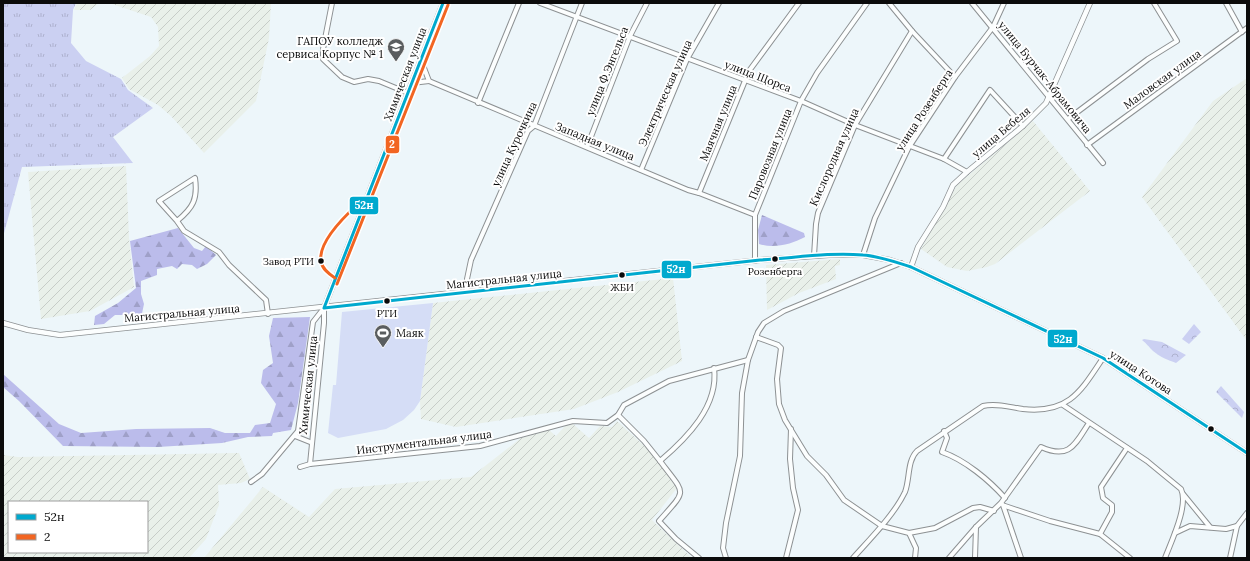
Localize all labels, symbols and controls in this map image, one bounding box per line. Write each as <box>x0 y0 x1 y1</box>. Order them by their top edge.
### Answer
street label: улица Бурчак-Абрамовича <box>995 18 1095 136</box>
street label: улица Ф.Энгельса <box>583 24 631 118</box>
street label: Химическая улица <box>381 25 429 123</box>
place label: ГАПОУ колледж сервиса Корпус № 1 <box>277 34 383 61</box>
school or university icon: ГАПОУ колледж сервиса Корпус № 1 <box>386 37 406 62</box>
street label: Электрическая улица <box>635 37 695 148</box>
street label: Маловская улица <box>1121 46 1204 112</box>
street label: улица Щорса <box>723 57 794 95</box>
street label: улица Розенберга <box>892 66 956 153</box>
street label: Маячная улица <box>696 83 740 163</box>
street label: улица Курочкина <box>488 99 540 189</box>
street label: улица Бебеля <box>969 104 1033 160</box>
street label: Паровозная улица <box>745 106 795 202</box>
street label: Кислородная улица <box>806 106 862 208</box>
street label: Западная улица <box>553 119 637 163</box>
line badge: 2 <box>385 135 400 154</box>
text: 2 <box>389 137 395 151</box>
line badge: 52н <box>349 196 379 215</box>
text: 52н <box>354 198 374 212</box>
marker: Розенберга <box>770 254 780 264</box>
place label: Завод РТИ <box>263 255 314 268</box>
marker: Завод РТИ <box>316 256 326 266</box>
line badge: 52н <box>661 260 692 279</box>
text: 52н <box>666 262 686 276</box>
place label: Розенберга <box>748 265 802 278</box>
street label: Магистральная улица <box>446 266 563 292</box>
marker: ЖБИ <box>617 270 627 280</box>
place label: ЖБИ <box>610 281 634 294</box>
marker: РТИ <box>382 296 392 306</box>
street label: Магистральная улица <box>124 301 241 325</box>
place label: РТИ <box>377 307 397 320</box>
sports icon: Маяк <box>373 323 393 348</box>
place label: Маяк <box>396 326 424 340</box>
line badge: 52н <box>1047 329 1078 348</box>
text: 52н <box>1053 332 1073 346</box>
street label: Химическая улица <box>296 335 320 435</box>
street label: улица Котова <box>1107 347 1175 398</box>
unlabelled marker <box>1206 424 1216 434</box>
street label: Инструментальная улица <box>356 427 493 457</box>
legend <box>8 501 148 553</box>
text: 52н <box>44 509 64 524</box>
text: 2 <box>44 529 50 544</box>

